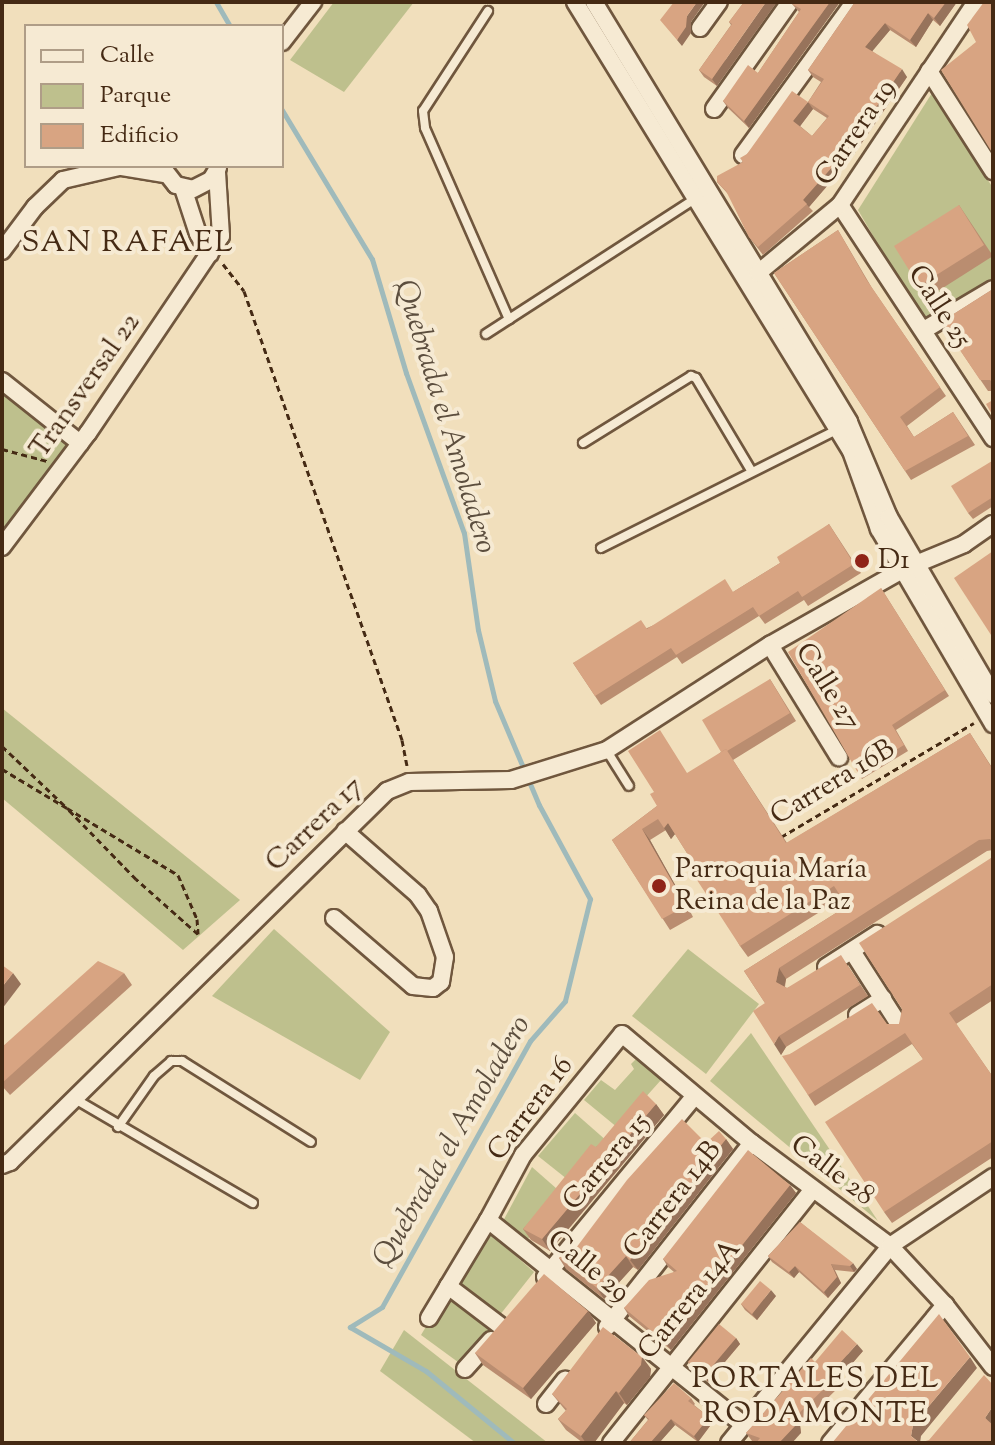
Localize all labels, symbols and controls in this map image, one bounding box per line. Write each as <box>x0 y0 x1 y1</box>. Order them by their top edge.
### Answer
legend <box>24 24 284 168</box>
text: Calle <box>100 39 154 73</box>
street label: Carrera 19 <box>808 73 904 193</box>
text: Parque <box>100 79 171 113</box>
text: Edificio <box>100 119 179 153</box>
district label: SAN RAFAEL <box>21 226 235 262</box>
street label: Calle 25 <box>900 259 978 355</box>
water label: Quebrada el Amoladero <box>385 276 503 558</box>
street label: Transversal 22 <box>24 307 148 465</box>
place label: D1 <box>878 544 910 578</box>
marker: D1 <box>853 552 871 570</box>
street label: Calle 27 <box>787 637 867 737</box>
street label: Carrera 16B <box>765 733 901 833</box>
street label: Carrera 17 <box>260 771 370 879</box>
place label: Parroquia María Reina de la Paz <box>675 853 867 919</box>
marker: Parroquia María Reina de la Paz <box>650 877 668 895</box>
water label: Quebrada el Amoladero <box>366 1010 540 1274</box>
street label: Carrera 16 <box>481 1050 581 1168</box>
street label: Carrera 15 <box>556 1106 658 1218</box>
street label: Calle 28 <box>783 1129 881 1213</box>
street label: Carrera 14B <box>617 1135 729 1265</box>
street label: Calle 29 <box>540 1224 636 1310</box>
street label: Carrera 14A <box>631 1233 749 1367</box>
district label: PORTALES DEL RODAMONTE <box>692 1362 940 1432</box>

